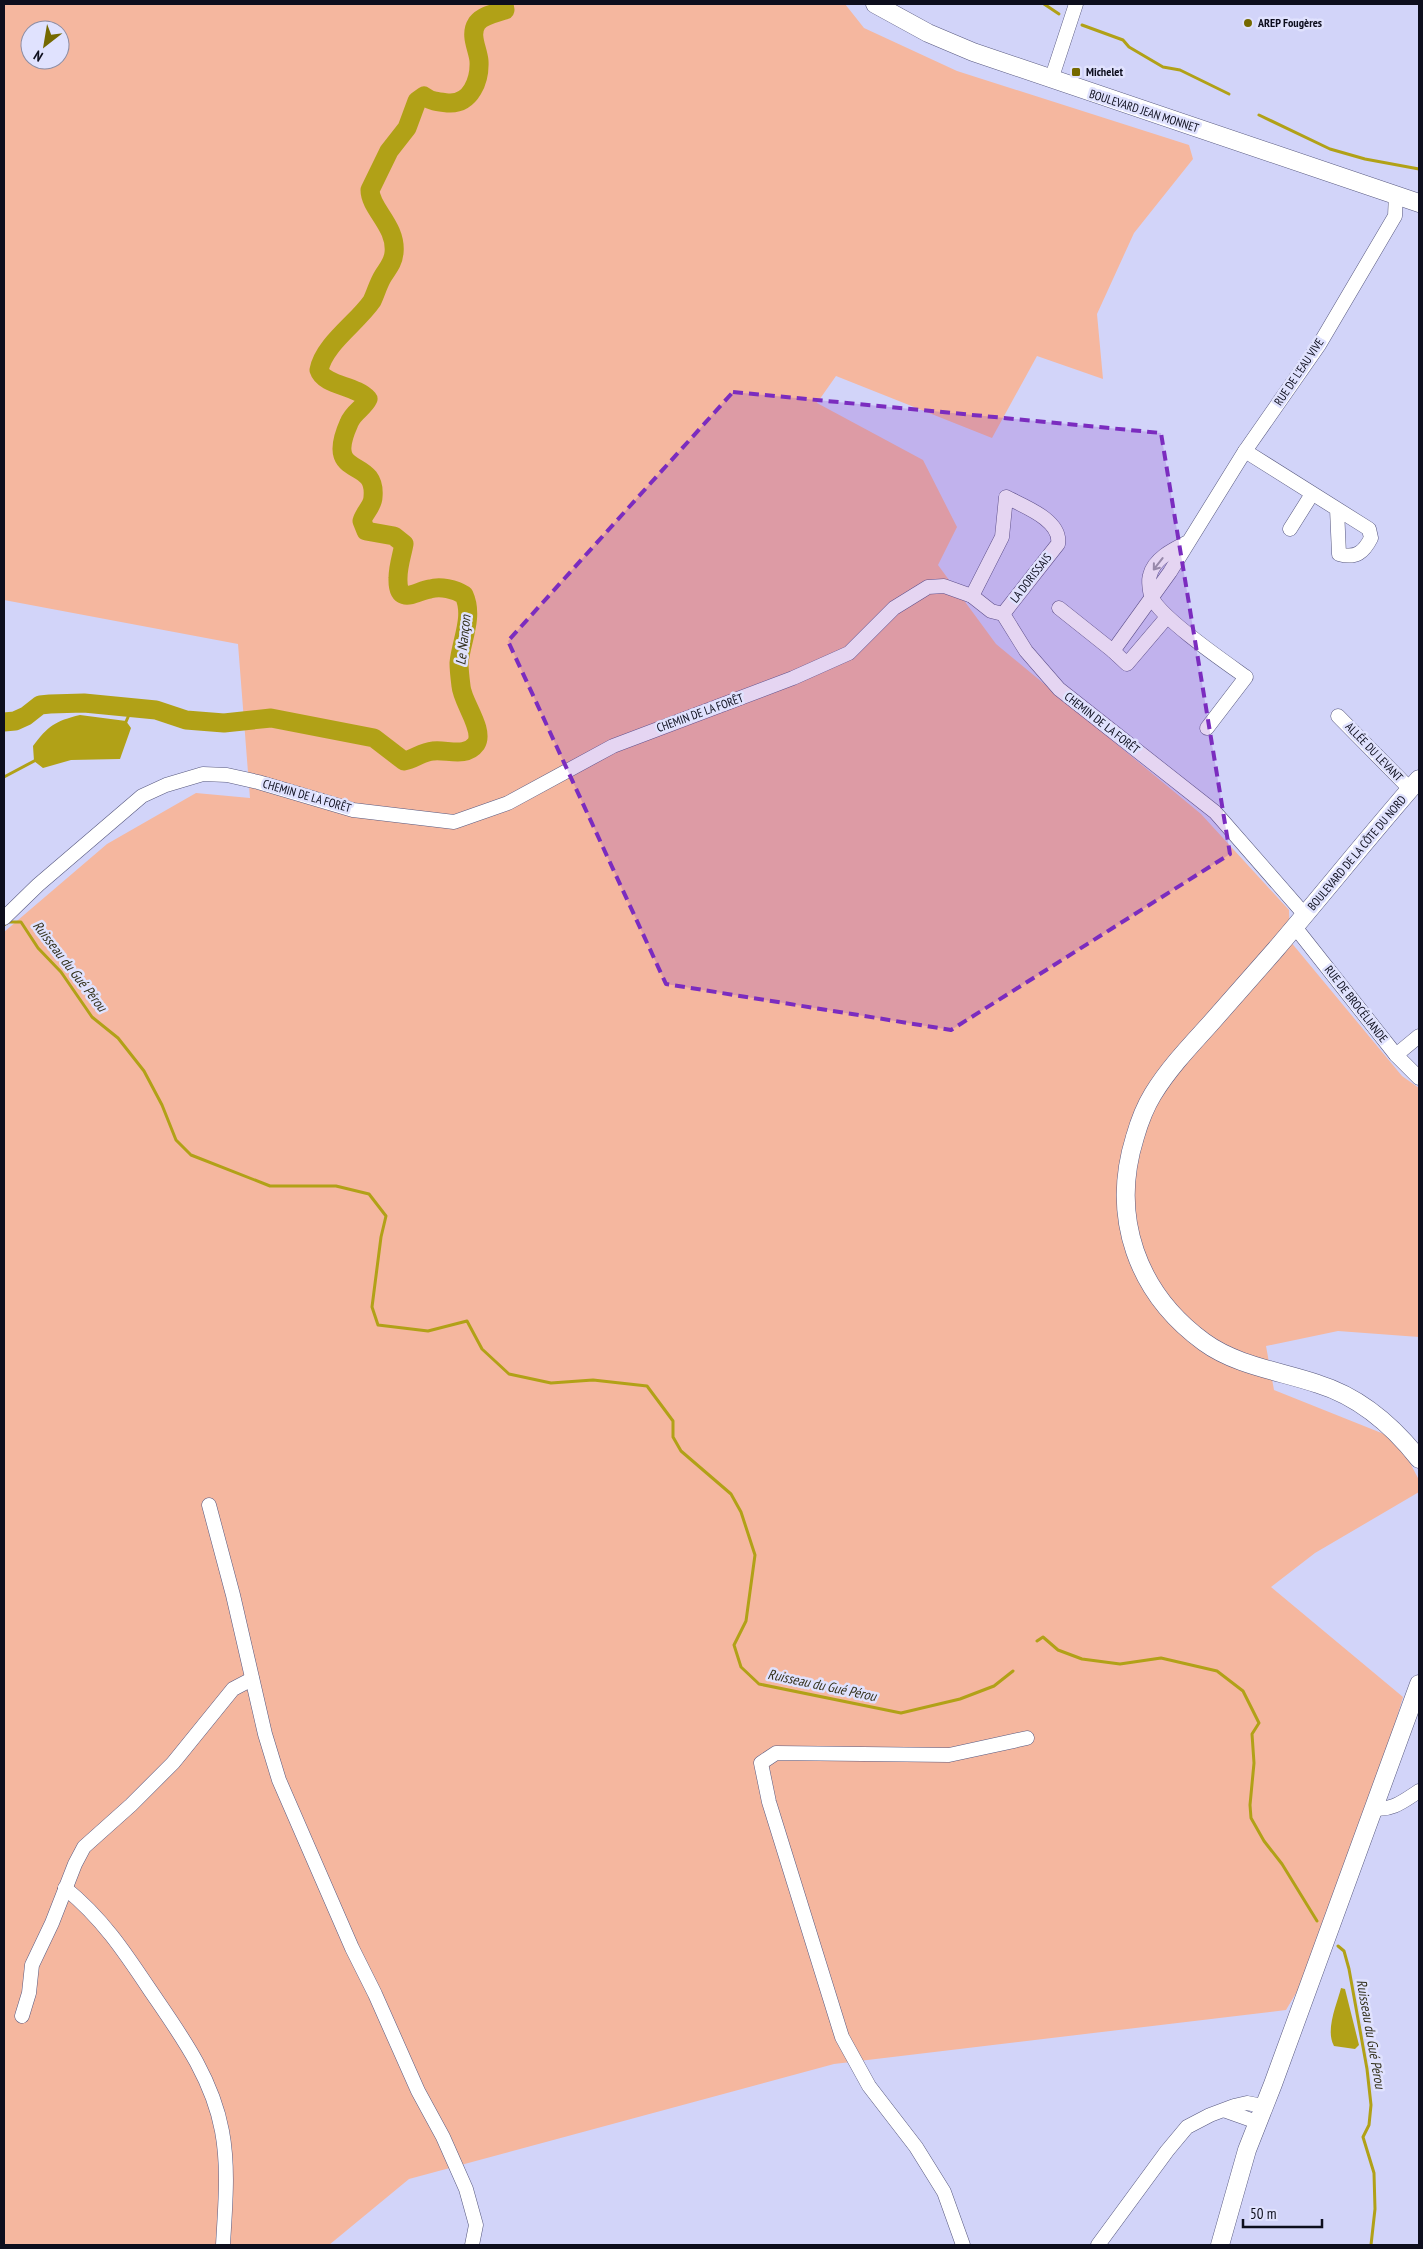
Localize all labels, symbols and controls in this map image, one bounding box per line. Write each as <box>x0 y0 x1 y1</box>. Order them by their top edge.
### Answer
place label: AREP Fougères <box>1257 15 1322 30</box>
marker: AREP Fougères <box>1242 17 1254 29</box>
north arrow <box>20 20 70 70</box>
text: N <box>30 46 46 66</box>
place label: Michelet <box>1086 64 1123 79</box>
marker: Michelet <box>1070 66 1082 78</box>
street label: BOULEVARD JEAN MONNET <box>1087 86 1201 136</box>
street label: RUE DE L'EAU VIVE <box>1271 335 1327 408</box>
street label: LA DORISSAIS <box>1007 550 1054 605</box>
one-way arrow <box>1152 557 1163 570</box>
water label: Le Nançon <box>451 613 475 666</box>
street label: CHEMIN DE LA FORÊT <box>1062 689 1143 757</box>
street label: CHEMIN DE LA FORÊT <box>654 690 746 735</box>
street label: ALLÉE DU LEVANT <box>1342 719 1407 785</box>
street label: CHEMIN DE LA FORÊT <box>261 776 354 815</box>
street label: BOULEVARD DE LA CÔTE DU NORD <box>1304 792 1409 913</box>
water label: Ruisseau du Gué Pérou <box>29 917 112 1016</box>
street label: RUE DE BROCÉLIANDE <box>1322 962 1391 1045</box>
water label: Ruisseau du Gué Pérou <box>766 1665 879 1705</box>
water label: Ruisseau du Gué Pérou <box>1353 1978 1390 2091</box>
scale bar <box>1243 2196 1322 2228</box>
text: 50 m <box>1250 2204 1276 2223</box>

